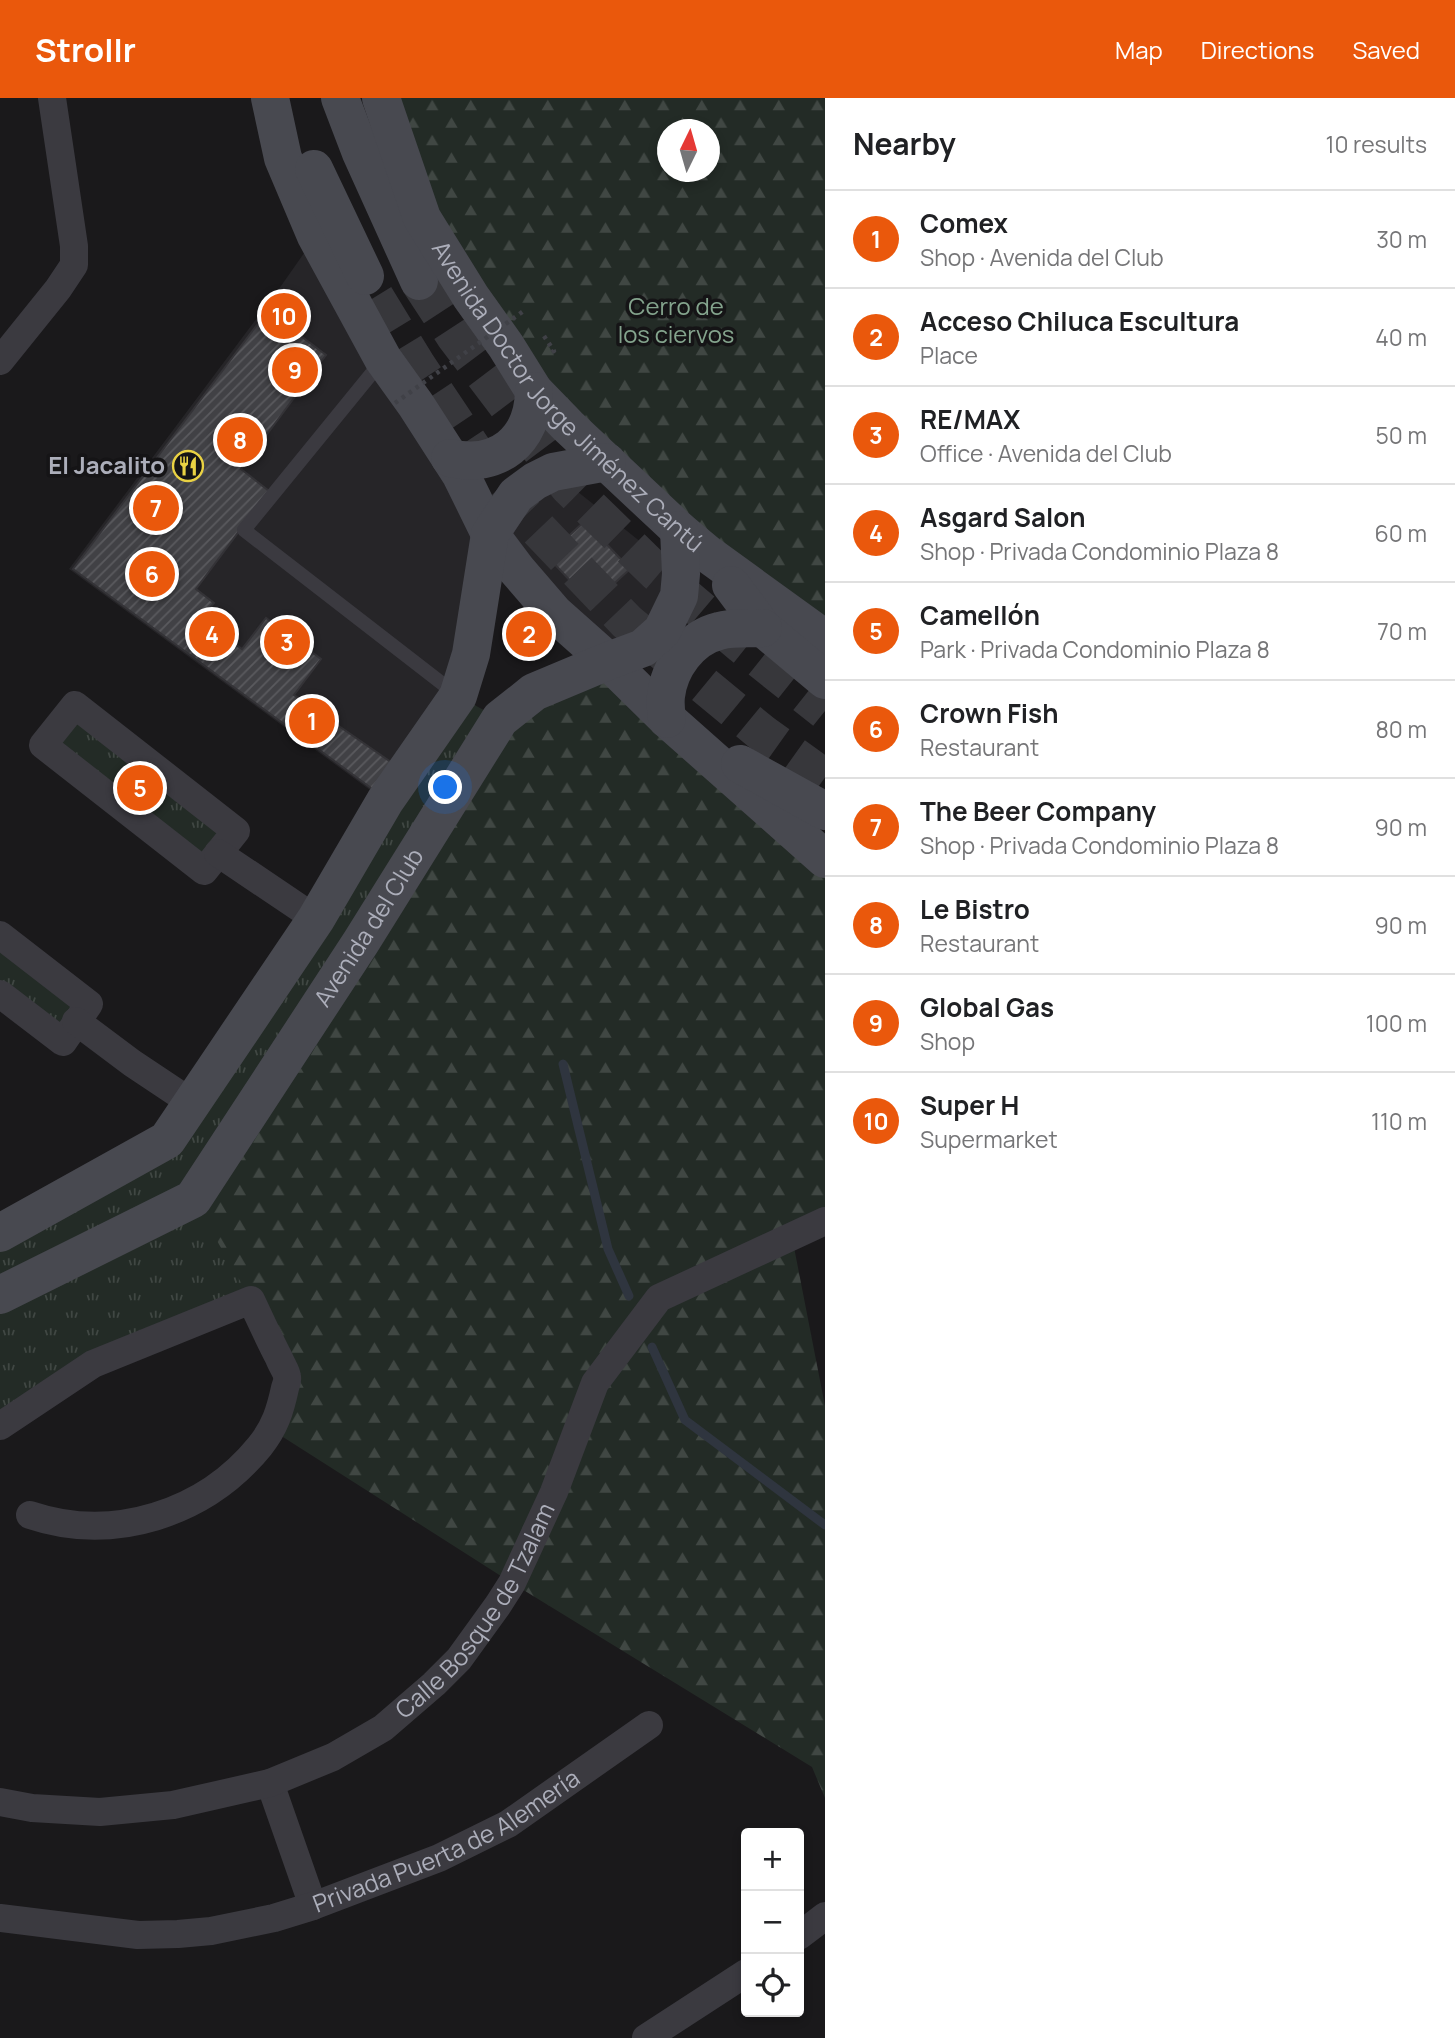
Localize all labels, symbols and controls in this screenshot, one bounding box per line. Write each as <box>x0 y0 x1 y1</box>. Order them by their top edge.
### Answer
text: Strollr <box>35 27 136 72</box>
text: Map <box>1115 33 1163 66</box>
text: Directions <box>1201 33 1314 66</box>
text: Saved <box>1352 33 1420 66</box>
north arrow <box>657 119 720 182</box>
text: Nearby <box>853 123 956 164</box>
text: 10 results <box>1326 128 1427 160</box>
text: Comex <box>920 205 1008 241</box>
text: 1 <box>871 223 881 255</box>
text: 30 m <box>1376 223 1427 255</box>
street label: Avenida Doctor Jorge Jiménez Cantú <box>425 234 711 559</box>
text: Shop · Avenida del Club <box>920 241 1164 273</box>
park label: Cerro de los ciervos <box>618 289 734 350</box>
pin: 10 <box>261 290 307 342</box>
text: Acceso Chiluca Escultura <box>920 303 1239 339</box>
text: 2 <box>869 321 883 353</box>
text: 40 m <box>1375 321 1427 353</box>
text: Place <box>920 339 978 371</box>
pin: 9 <box>272 344 318 396</box>
text: RE/MAX <box>920 401 1020 437</box>
pin: 8 <box>217 414 263 466</box>
text: 3 <box>869 419 883 451</box>
text: 50 m <box>1376 419 1427 451</box>
text: Office · Avenida del Club <box>920 437 1172 469</box>
place label: El Jacalito <box>48 448 165 481</box>
restaurant icon: El Jacalito <box>171 449 205 483</box>
pin: 7 <box>133 482 179 534</box>
text: Asgard Salon <box>920 499 1086 535</box>
text: 4 <box>869 517 883 549</box>
text: 60 m <box>1375 517 1427 549</box>
text: Shop · Privada Condominio Plaza 8 <box>920 535 1279 567</box>
pin: 6 <box>129 548 175 600</box>
text: Camellón <box>920 597 1040 633</box>
pin: 4 <box>189 608 235 660</box>
pin: 2 <box>506 608 552 660</box>
text: 5 <box>869 615 883 647</box>
text: 70 m <box>1377 615 1427 647</box>
pin: 3 <box>264 616 310 668</box>
text: Park · Privada Condominio Plaza 8 <box>920 633 1270 665</box>
pin: 1 <box>289 695 335 747</box>
text: Crown Fish <box>920 695 1058 731</box>
text: 6 <box>869 713 883 745</box>
text: 80 m <box>1376 713 1427 745</box>
text: Restaurant <box>920 731 1039 763</box>
pin: 5 <box>117 762 163 814</box>
your location <box>428 770 462 804</box>
text: The Beer Company <box>920 793 1156 829</box>
text: 7 <box>870 811 882 843</box>
text: 90 m <box>1375 811 1427 843</box>
text: Shop · Privada Condominio Plaza 8 <box>920 829 1279 861</box>
street label: Avenida del Club <box>305 841 431 1013</box>
text: Le Bistro <box>920 891 1030 927</box>
text: 8 <box>869 909 883 941</box>
text: 90 m <box>1375 909 1427 941</box>
text: Restaurant <box>920 927 1039 959</box>
text: Global Gas <box>920 989 1054 1025</box>
text: 9 <box>869 1007 883 1039</box>
text: 100 m <box>1366 1007 1427 1039</box>
text: Shop <box>920 1025 975 1057</box>
text: Super H <box>920 1087 1019 1123</box>
text: 10 <box>863 1105 889 1137</box>
text: 110 m <box>1371 1105 1427 1137</box>
text: Supermarket <box>920 1123 1058 1155</box>
street label: Calle Bosque de Tzalam <box>388 1497 562 1725</box>
street label: Privada Puerta de Alemería <box>308 1761 586 1920</box>
map controls <box>741 1828 804 2017</box>
button: + <box>741 1828 804 1891</box>
button: − <box>741 1891 804 1954</box>
button: locate <box>741 1954 804 2017</box>

